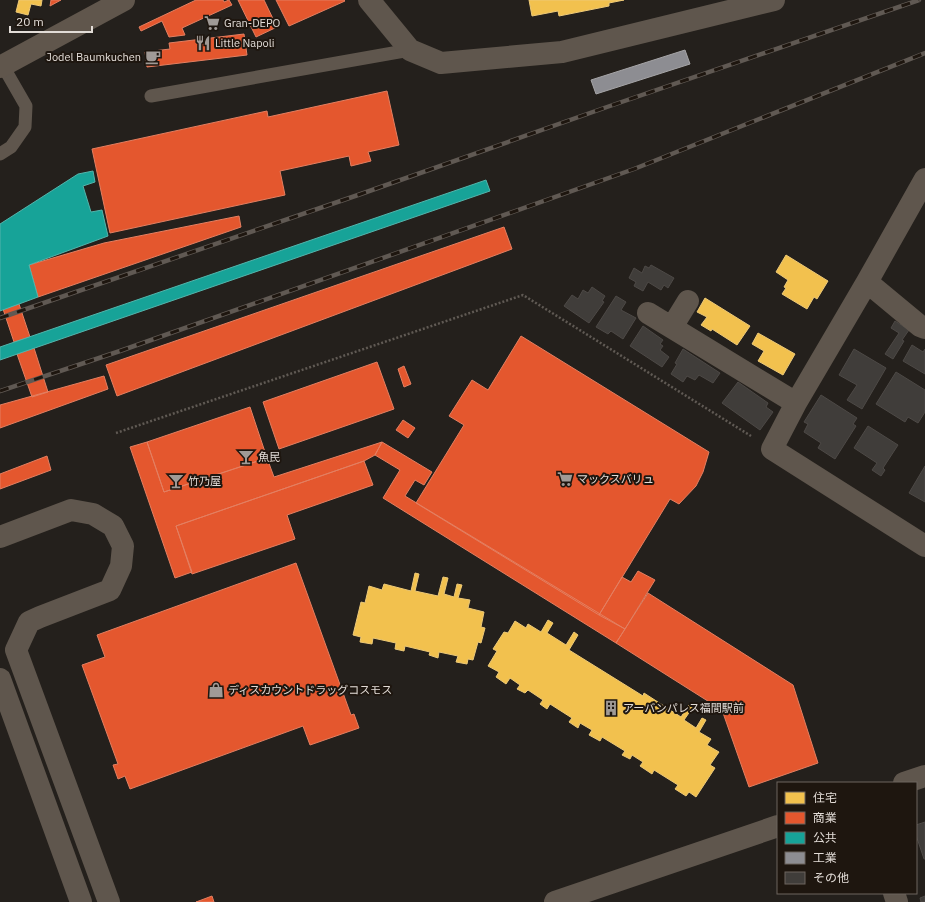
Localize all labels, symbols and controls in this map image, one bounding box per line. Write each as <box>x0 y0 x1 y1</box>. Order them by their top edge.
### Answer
scale bar <box>10 8 92 34</box>
text: 20 m <box>16 14 44 29</box>
supermarket icon: Gran-DEPO <box>203 14 221 32</box>
place label: Gran-DEPO <box>224 16 281 30</box>
restaurant icon: Little Napoli <box>194 34 212 52</box>
place label: Little Napoli <box>215 36 274 50</box>
cafe icon: Jodel Baumkuchen <box>144 48 162 66</box>
place label: Jodel Baumkuchen <box>46 50 141 64</box>
bar icon: 魚民 <box>237 448 255 466</box>
place label: 魚民 <box>258 450 280 464</box>
supermarket icon: マックスバリュ <box>556 470 574 488</box>
bar icon: 竹乃屋 <box>167 472 185 490</box>
place label: マックスバリュ <box>577 472 654 486</box>
place label: 竹乃屋 <box>188 474 221 488</box>
shop icon: ディスカウントドラッグコスモス <box>207 681 225 699</box>
place label: ディスカウントドラッグコスモス <box>228 683 392 697</box>
building icon: アーバンパレス福間駅前 <box>602 699 620 717</box>
place label: アーバンパレス福間駅前 <box>623 701 744 715</box>
legend <box>777 782 917 894</box>
text: 住宅 <box>813 790 837 805</box>
text: 商業 <box>813 810 837 825</box>
text: 公共 <box>813 830 837 845</box>
text: 工業 <box>813 850 837 865</box>
text: その他 <box>813 870 849 885</box>

